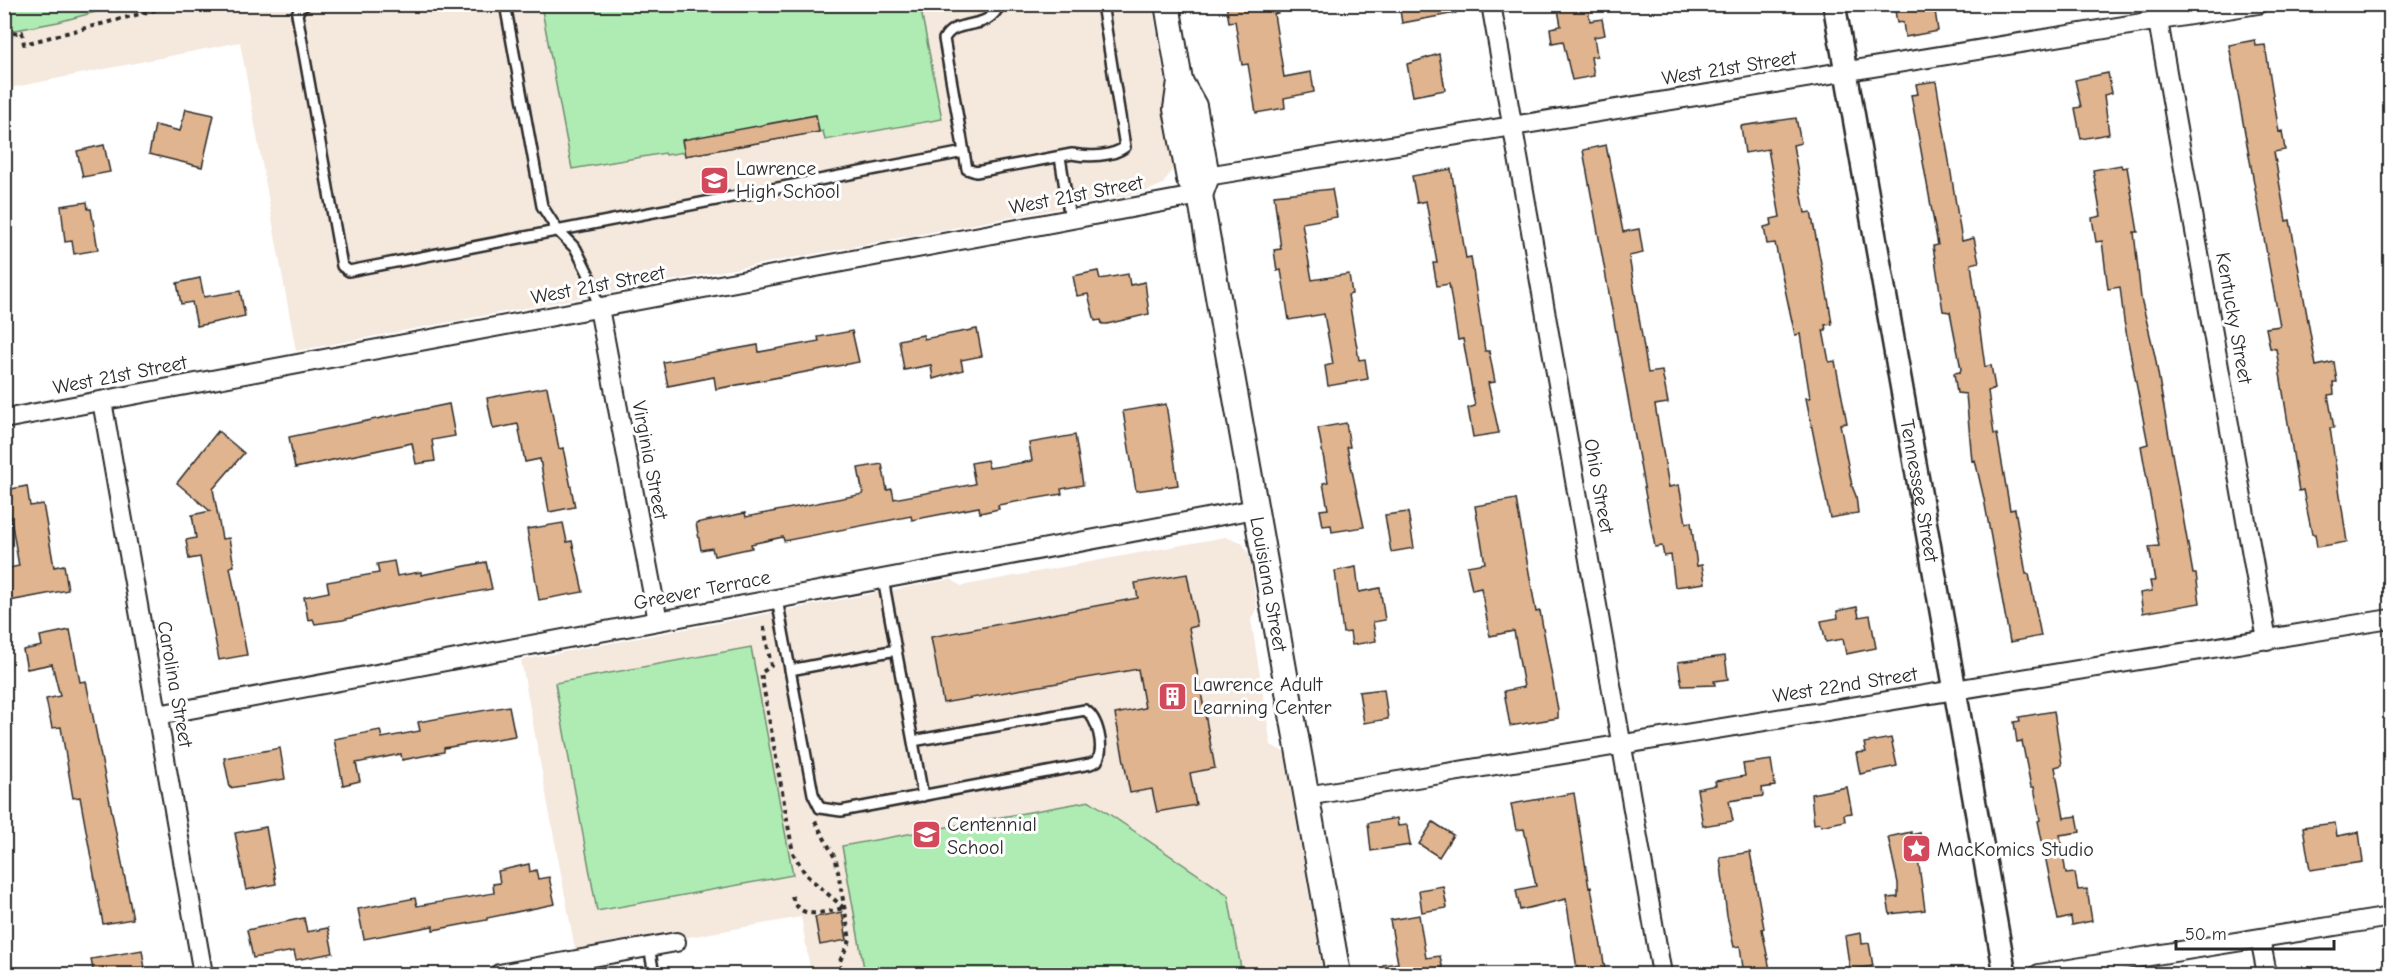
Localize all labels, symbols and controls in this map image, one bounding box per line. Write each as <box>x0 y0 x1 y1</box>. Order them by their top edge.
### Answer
street label: West 21st Street <box>1660 46 1799 90</box>
place label: Lawrence High School <box>736 157 840 203</box>
school or university icon: Lawrence High School <box>699 164 731 196</box>
street label: West 21st Street <box>1007 171 1146 219</box>
street label: Kentucky Street <box>2211 250 2257 387</box>
street label: West 21st Street <box>529 261 668 309</box>
street label: West 21st Street <box>51 351 190 399</box>
street label: Virginia Street <box>627 399 673 523</box>
street label: Tennessee Street <box>1896 417 1944 565</box>
street label: Ohio Street <box>1579 437 1619 536</box>
street label: Louisiana Street <box>1246 515 1292 654</box>
street label: Greever Terrace <box>632 565 772 615</box>
street label: Carolina Street <box>153 619 198 750</box>
street label: West 22nd Street <box>1771 662 1920 708</box>
place label: Lawrence Adult Learning Center <box>1193 673 1331 719</box>
building icon: Lawrence Adult Learning Center <box>1156 680 1188 712</box>
place label: Centennial School <box>947 813 1037 859</box>
school or university icon: Centennial School <box>910 819 942 851</box>
place icon: MacKomics Studio <box>1900 833 1932 865</box>
place label: MacKomics Studio <box>1937 838 2094 861</box>
scale bar <box>2176 913 2334 951</box>
text: 50 m <box>2185 924 2227 945</box>

